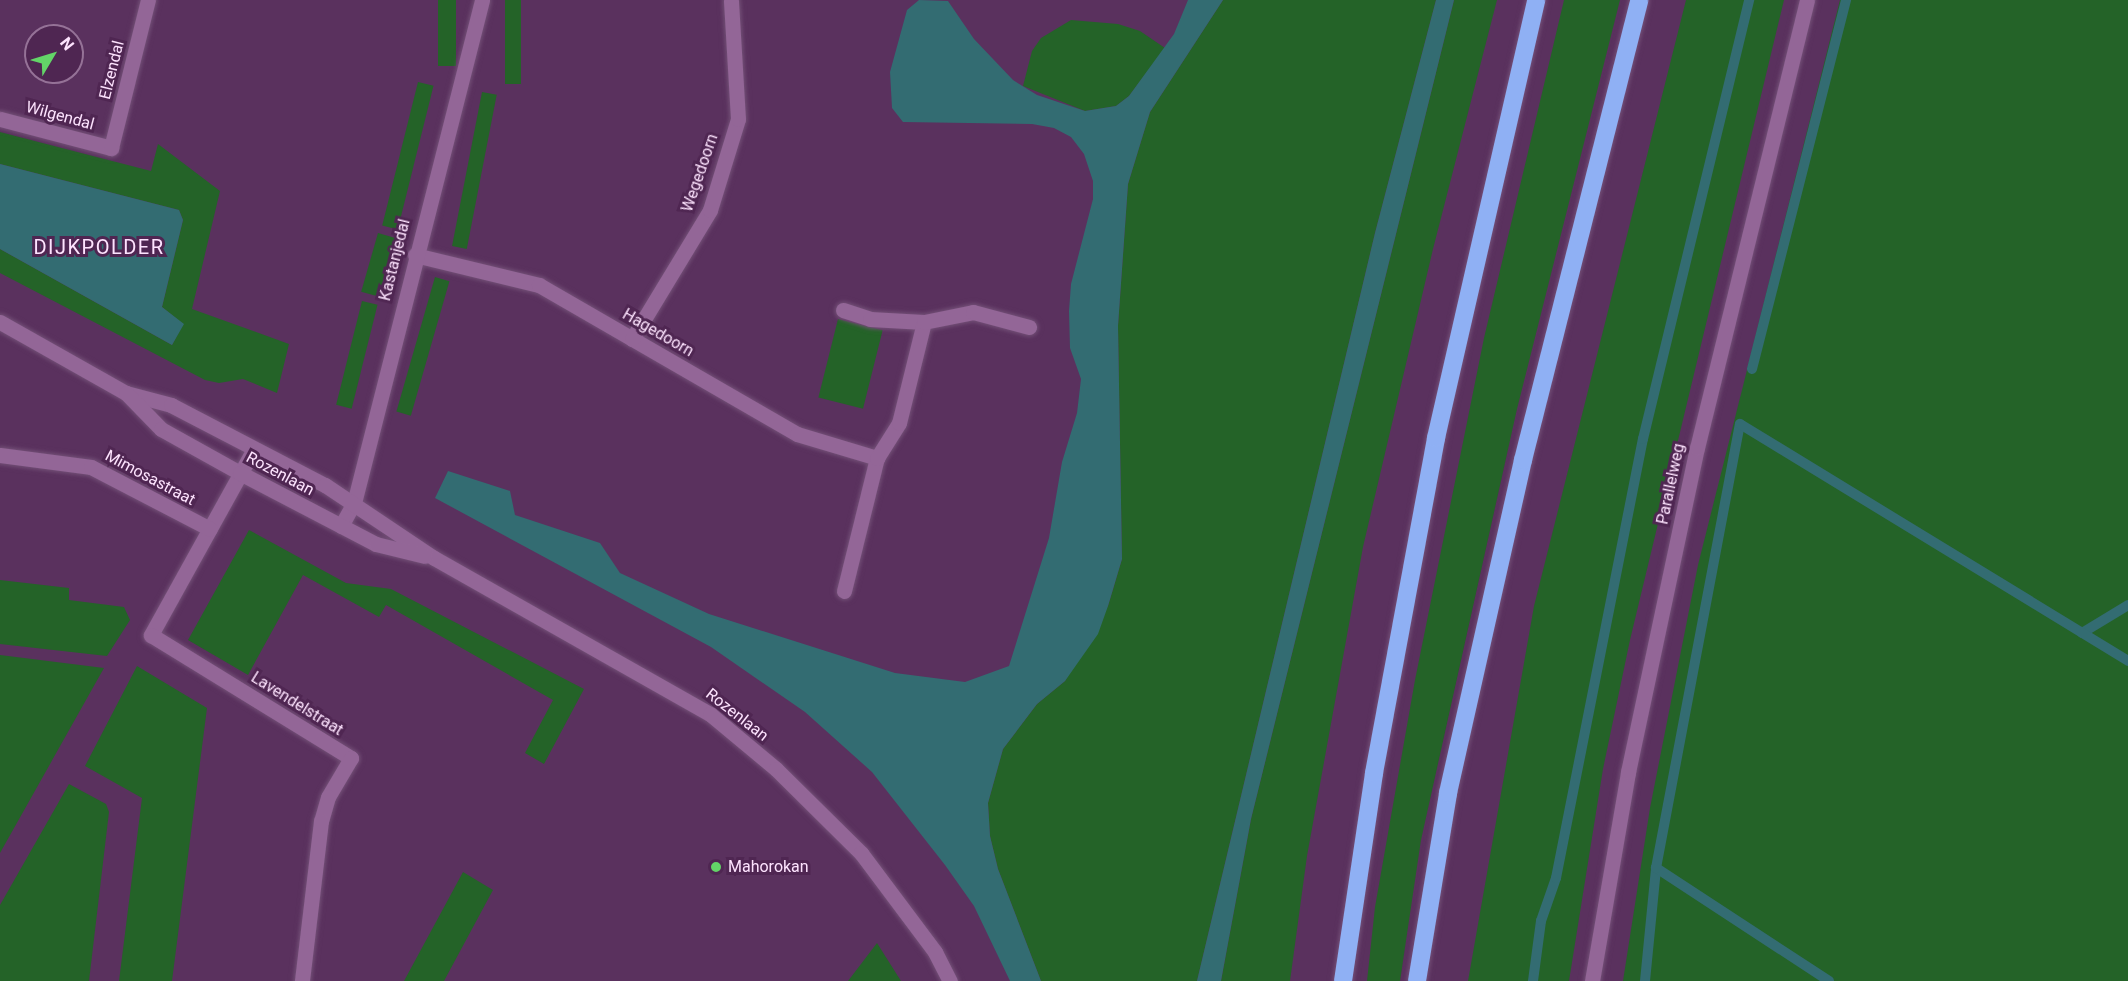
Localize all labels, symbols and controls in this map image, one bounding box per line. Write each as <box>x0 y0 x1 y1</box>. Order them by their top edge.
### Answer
north arrow <box>24 24 84 84</box>
text: N <box>56 34 78 54</box>
street label: Elzendal <box>95 39 129 101</box>
street label: Wilgendal <box>24 98 96 134</box>
street label: Wegedoorn <box>678 131 722 215</box>
street label: Kastanjedal <box>376 217 414 303</box>
district label: DIJKPOLDER <box>33 235 165 259</box>
street label: Hagedoorn <box>619 305 697 361</box>
street label: Parallelweg <box>1653 442 1689 526</box>
street label: Mimosastraat <box>102 446 198 510</box>
street label: Rozenlaan <box>243 448 317 500</box>
street label: Lavendelstraat <box>247 668 347 740</box>
street label: Rozenlaan <box>702 685 772 745</box>
place label: Mahorokan <box>728 857 809 877</box>
marker: Mahorokan <box>709 860 723 874</box>

